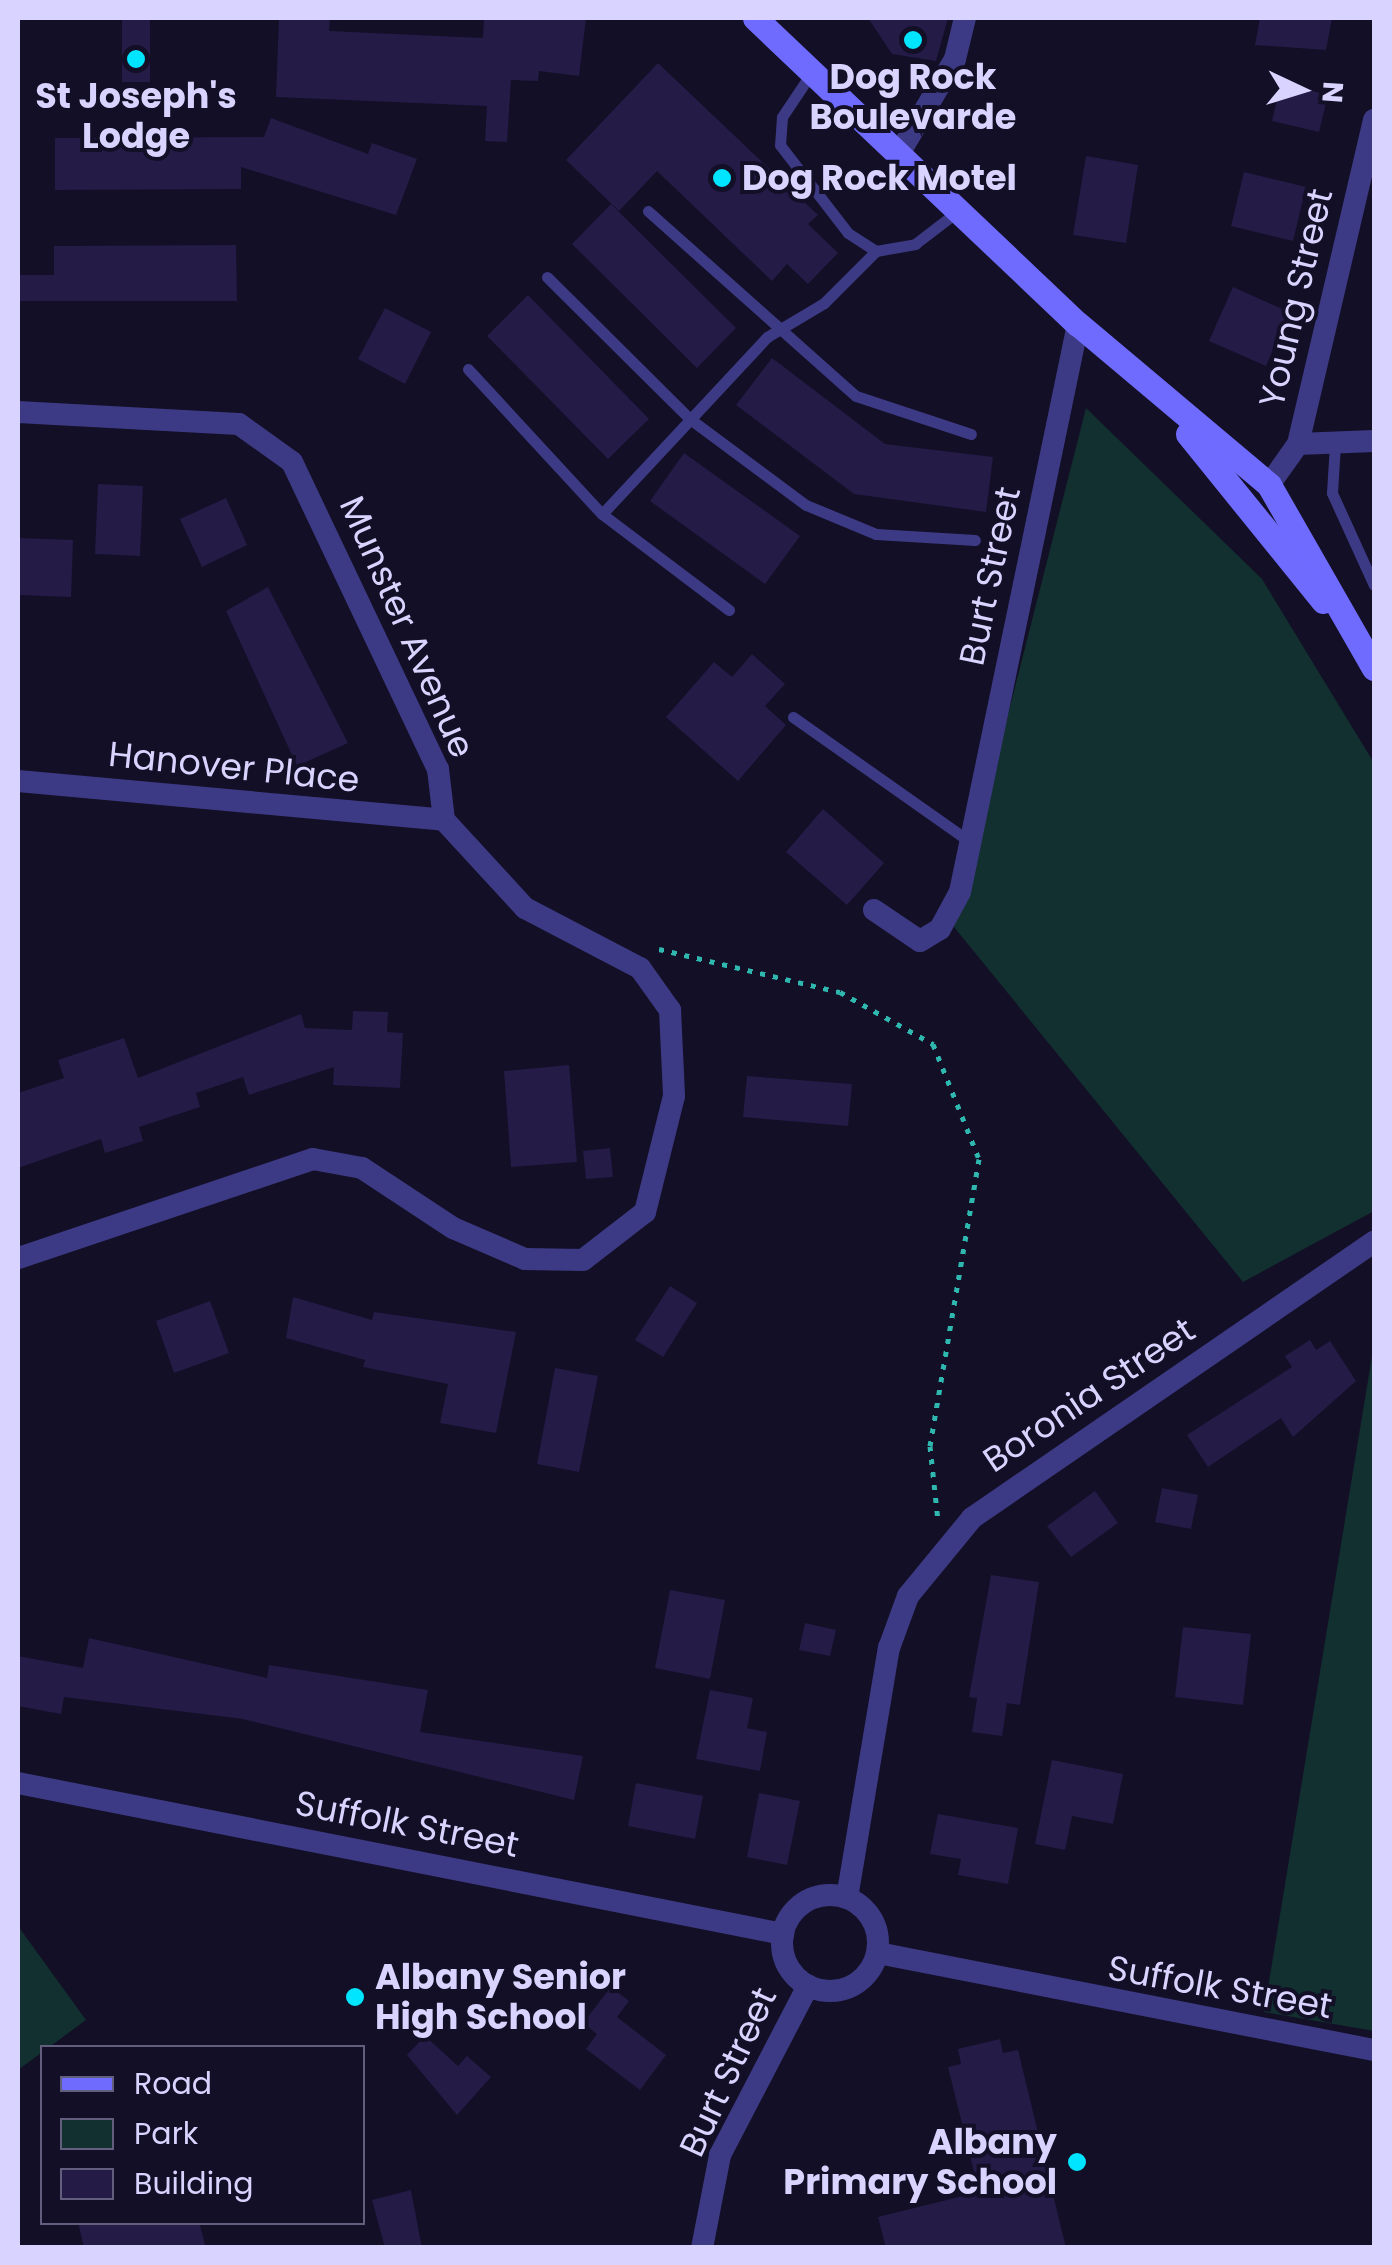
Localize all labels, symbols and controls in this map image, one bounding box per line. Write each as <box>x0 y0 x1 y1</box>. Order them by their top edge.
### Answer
marker: Dog Rock Boulevarde <box>902 29 924 51</box>
north arrow <box>1252 40 1352 140</box>
marker: St Joseph's Lodge <box>125 48 147 70</box>
place label: Dog Rock Boulevarde <box>810 56 1016 138</box>
place label: St Joseph's Lodge <box>35 75 237 157</box>
text: N <box>1312 80 1353 104</box>
place label: Dog Rock Motel <box>742 157 1017 199</box>
marker: Dog Rock Motel <box>711 167 733 189</box>
street label: Young Street <box>1250 185 1342 411</box>
street label: Burt Street <box>951 483 1029 669</box>
street label: Munster Avenue <box>331 490 483 764</box>
street label: Hanover Place <box>107 733 361 801</box>
street label: Boronia Street <box>975 1309 1203 1481</box>
street label: Suffolk Street <box>292 1782 522 1866</box>
street label: Suffolk Street <box>1105 1947 1335 2027</box>
place label: Albany Senior High School <box>375 1956 626 2038</box>
street label: Burt Street <box>671 1981 785 2163</box>
marker: Albany Senior High School <box>344 1986 366 2008</box>
legend <box>40 2045 365 2225</box>
text: Road <box>134 2062 212 2105</box>
text: Park <box>134 2112 198 2155</box>
place label: Albany Primary School <box>783 2121 1057 2203</box>
marker: Albany Primary School <box>1066 2151 1088 2173</box>
text: Building <box>134 2162 254 2205</box>

